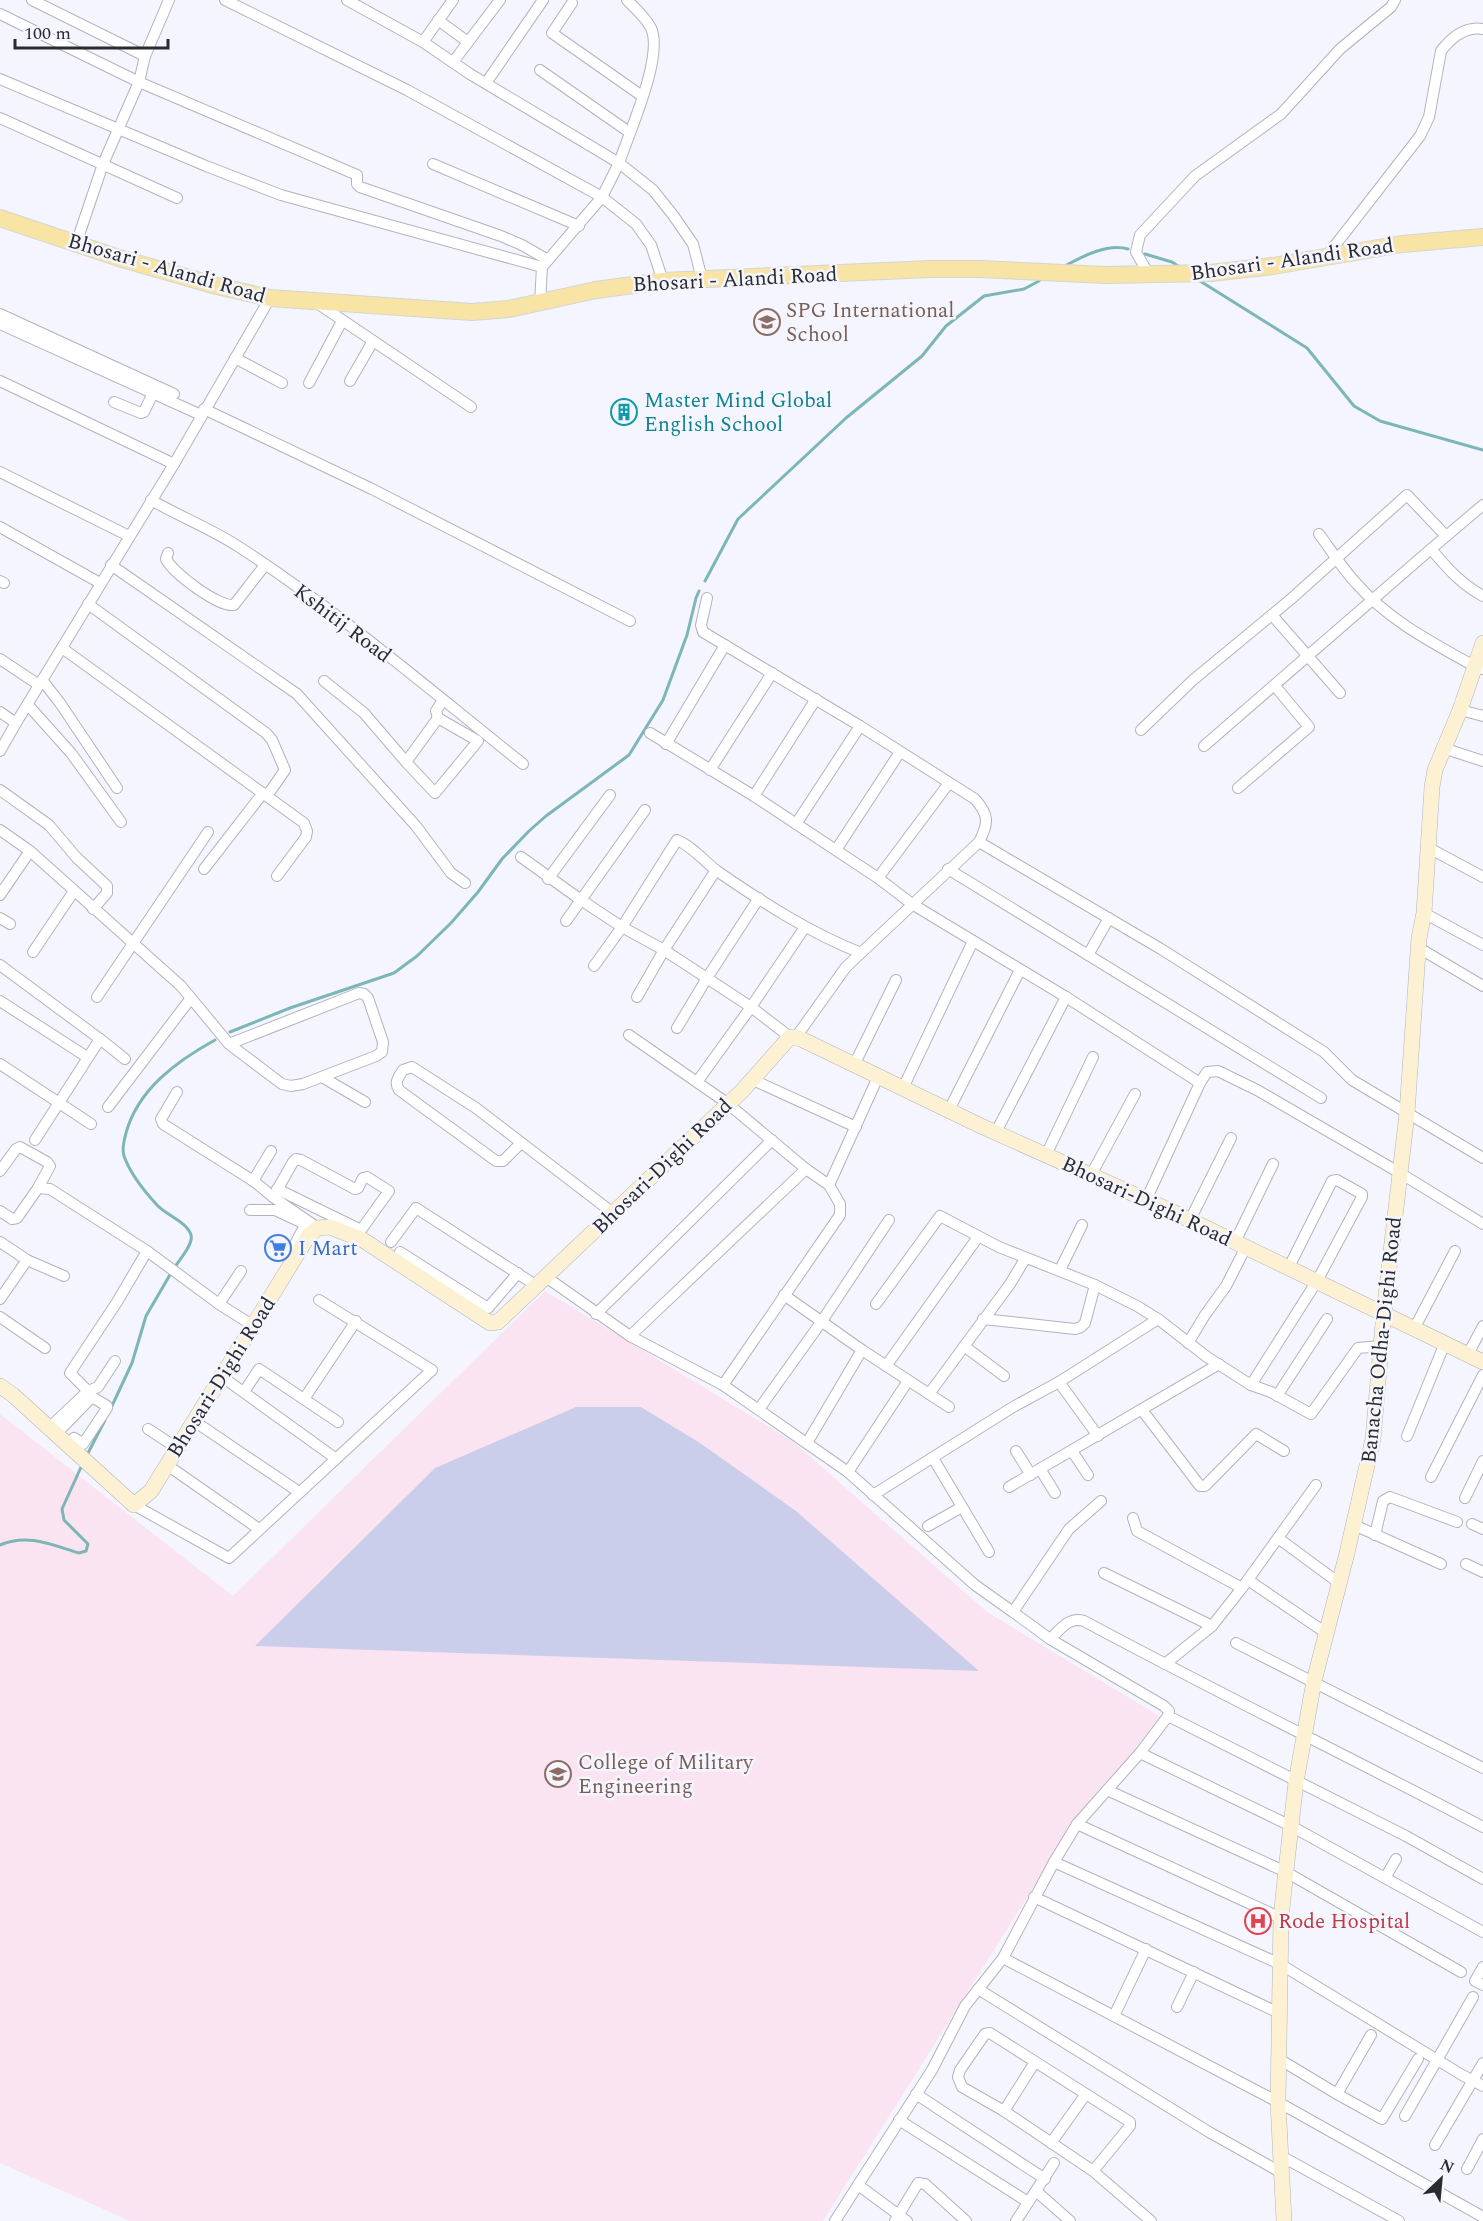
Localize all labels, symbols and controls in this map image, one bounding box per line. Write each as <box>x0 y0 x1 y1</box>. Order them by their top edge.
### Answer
scale bar <box>15 12 168 50</box>
text: 100 m <box>24 20 71 47</box>
street label: Bhosari - Alandi Road <box>64 225 270 313</box>
street label: Bhosari - Alandi Road <box>1188 230 1396 290</box>
street label: Bhosari - Alandi Road <box>632 259 838 301</box>
place label: SPG International School <box>786 295 954 351</box>
school or university icon: SPG International School <box>752 307 782 337</box>
place label: Master Mind Global English School <box>644 385 832 441</box>
building icon: Master Mind Global English School <box>609 397 639 427</box>
street label: Kshitij Road <box>287 576 398 671</box>
street label: Bhosari-Dighi Road <box>585 1091 740 1242</box>
street label: Bhosari-Dighi Road <box>1056 1148 1237 1255</box>
street label: Banacha Odha-Dighi Road <box>1353 1215 1411 1465</box>
supermarket icon: I Mart <box>263 1233 293 1263</box>
place label: I Mart <box>298 1233 358 1265</box>
street label: Bhosari-Dighi Road <box>159 1291 284 1464</box>
place label: College of Military Engineering <box>578 1747 754 1803</box>
school or university icon: College of Military Engineering <box>543 1759 573 1789</box>
hospital icon: Rode Hospital <box>1243 1906 1273 1936</box>
place label: Rode Hospital <box>1278 1906 1410 1938</box>
north arrow <box>1411 2149 1471 2209</box>
text: N <box>1436 2153 1458 2180</box>

